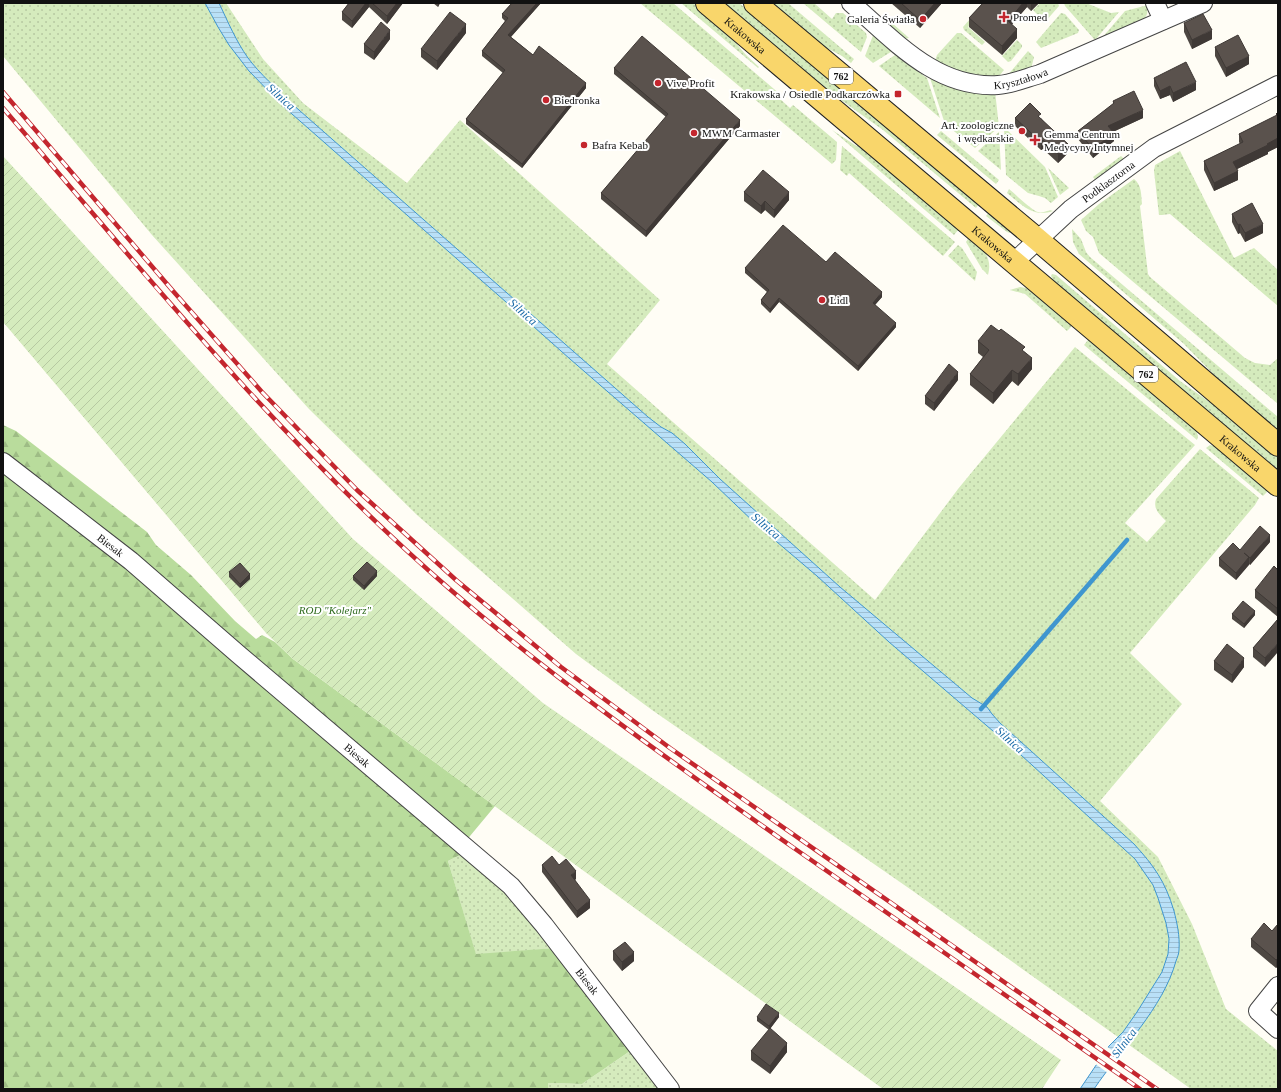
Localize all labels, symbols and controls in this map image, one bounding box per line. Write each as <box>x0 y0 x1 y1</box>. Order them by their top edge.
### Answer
marker: Promed <box>998 11 1010 23</box>
place label: Promed <box>1013 11 1048 23</box>
place label: Galeria Światła <box>847 13 915 25</box>
street label: Krakowska <box>722 14 768 56</box>
marker: Galeria Światła <box>918 14 928 24</box>
street label: Kryształowa <box>993 65 1050 91</box>
road number: 762 <box>829 68 853 84</box>
place label: Vive Profit <box>666 77 715 89</box>
marker: Vive Profit <box>653 78 663 88</box>
water label: Silnica <box>264 81 298 113</box>
place label: Krakowska / Osiedle Podkarczówka <box>730 88 890 100</box>
marker: Krakowska / Osiedle Podkarczówka <box>893 89 903 99</box>
place label: Biedronka <box>554 94 600 106</box>
marker: Biedronka <box>541 95 551 105</box>
place label: Art. zoologiczne i wędkarskie <box>941 119 1014 144</box>
marker: Art. zoologiczne i wędkarskie <box>1017 126 1027 136</box>
place label: MWM Carmaster <box>702 127 780 139</box>
marker: MWM Carmaster <box>689 128 699 138</box>
place label: Gemma Centrum Medycyny Intymnej <box>1044 128 1134 153</box>
marker: Gemma Centrum Medycyny Intymnej <box>1029 134 1041 146</box>
place label: Bafra Kebab <box>592 139 648 151</box>
marker: Bafra Kebab <box>579 140 589 150</box>
street label: Podklasztorna <box>1080 158 1137 205</box>
street label: Krakowska <box>970 223 1016 265</box>
place label: Lidl <box>830 294 848 306</box>
marker: Lidl <box>817 295 827 305</box>
water label: Silnica <box>506 296 540 328</box>
road number: 762 <box>1134 366 1158 382</box>
street label: Krakowska <box>1217 432 1263 474</box>
water label: Silnica <box>749 510 783 542</box>
street label: Biesak <box>95 531 126 559</box>
park label: ROD "Kolejarz" <box>298 604 372 616</box>
water label: Silnica <box>993 724 1027 756</box>
street label: Biesak <box>342 741 373 770</box>
street label: Biesak <box>573 966 601 997</box>
water label: Silnica <box>1108 1025 1140 1061</box>

